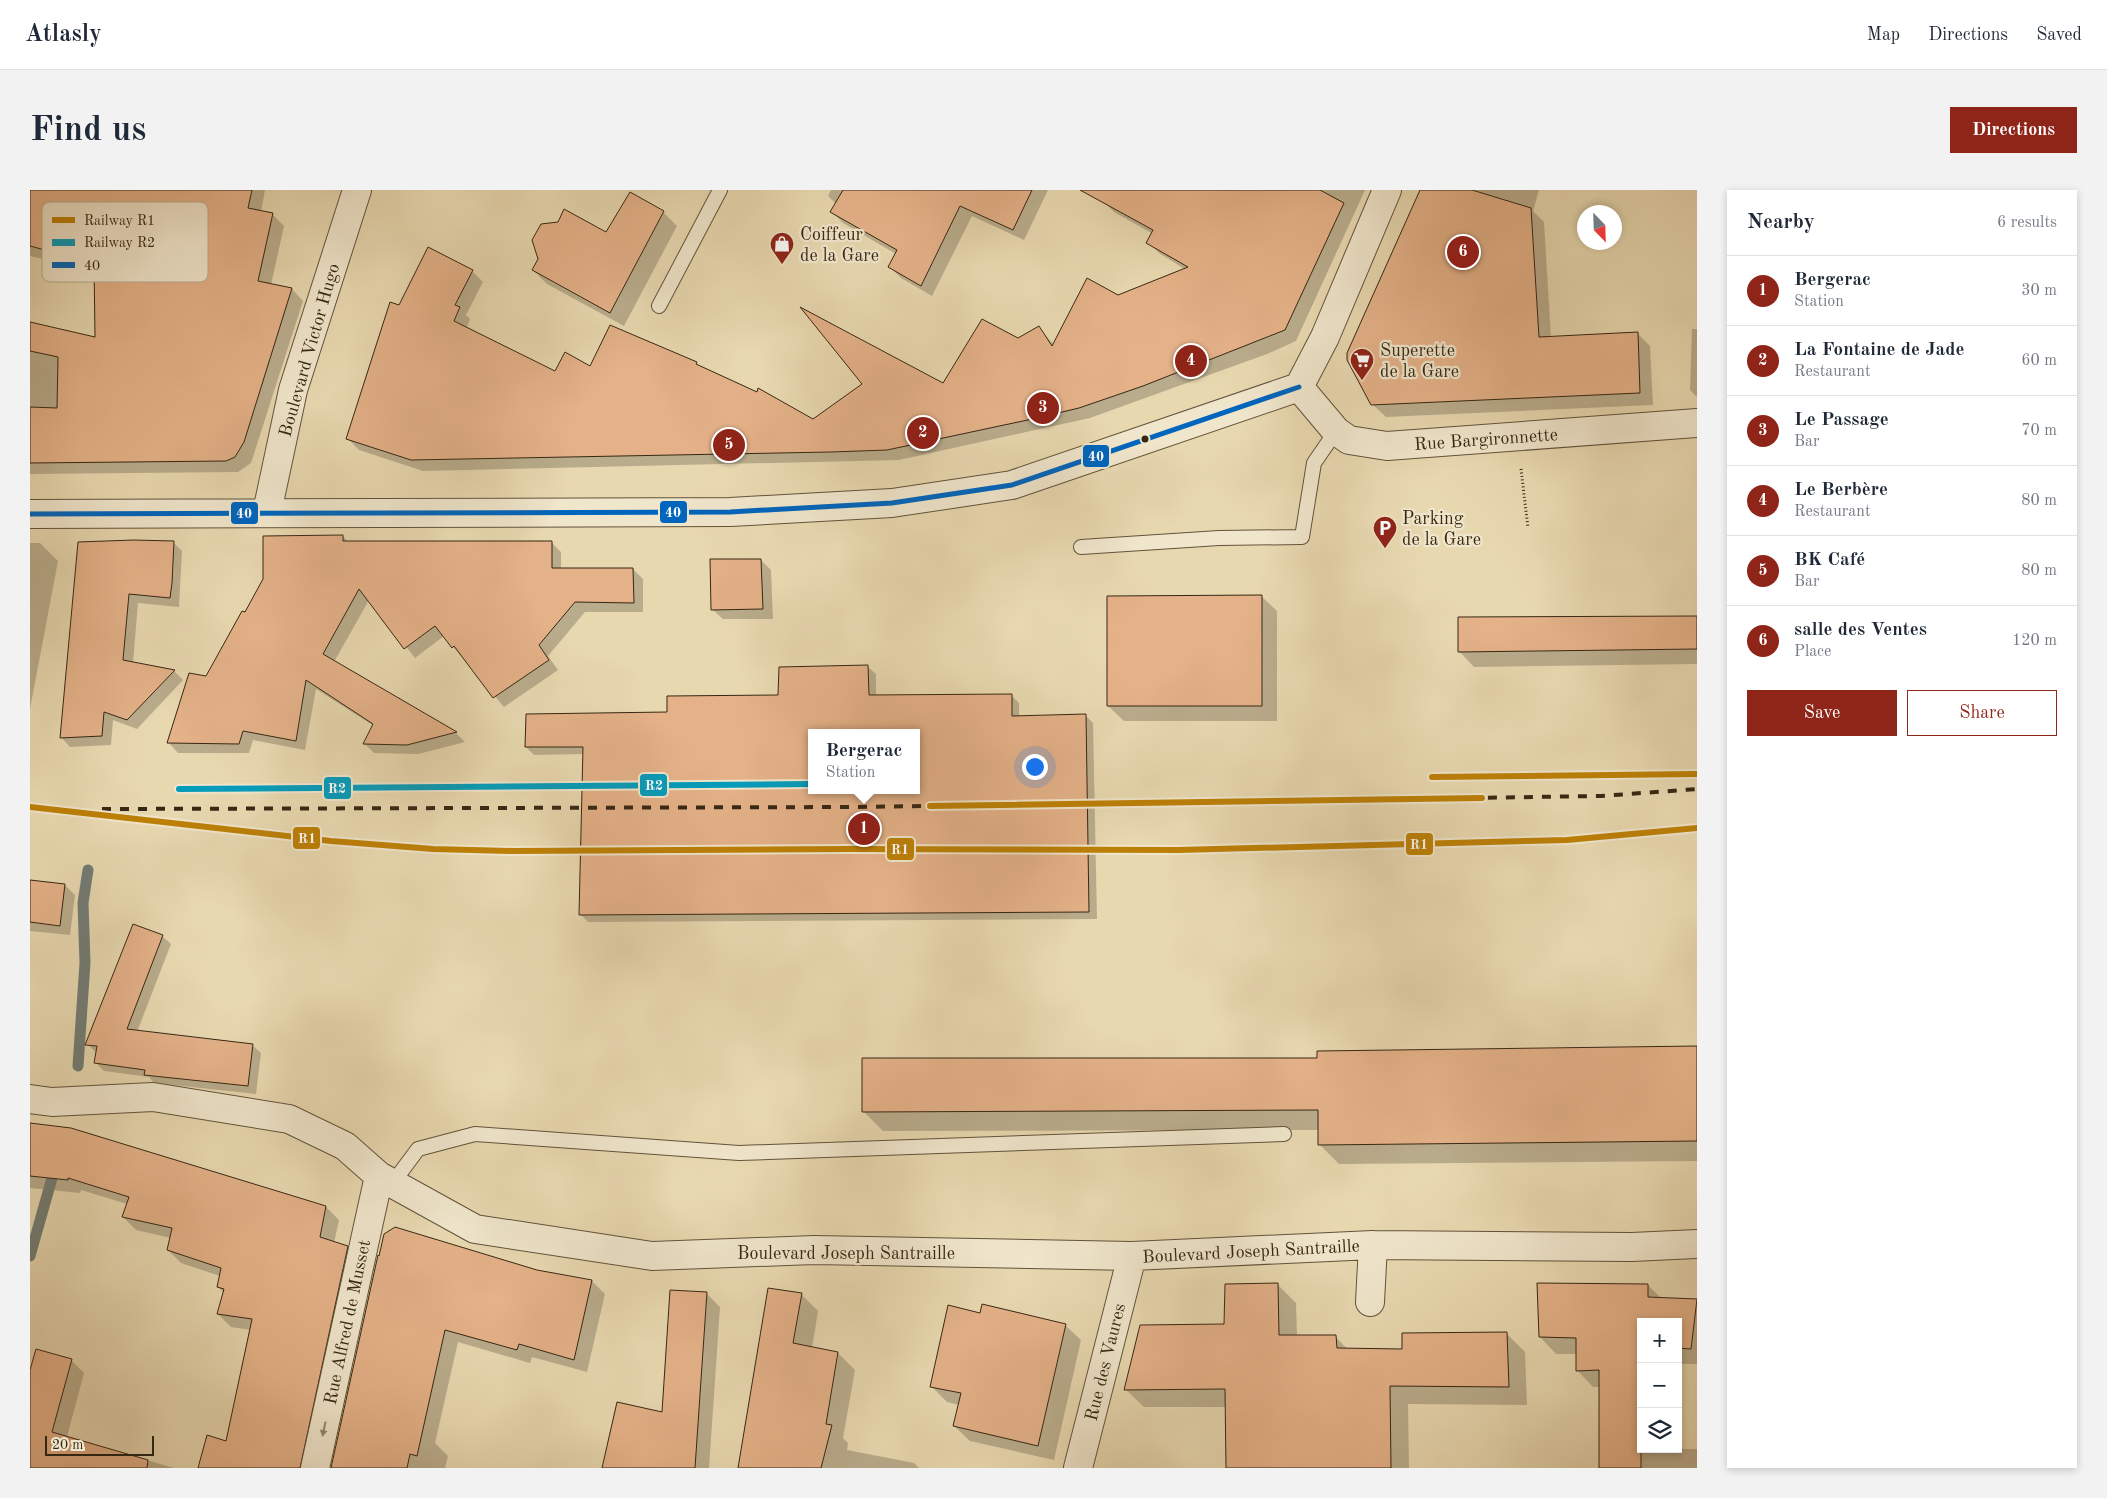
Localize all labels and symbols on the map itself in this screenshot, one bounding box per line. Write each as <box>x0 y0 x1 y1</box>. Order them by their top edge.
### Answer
legend <box>42 202 208 282</box>
north arrow <box>1577 205 1622 250</box>
text: Railway R1 <box>84 214 155 228</box>
place label: Coiffeur de la Gare <box>800 226 879 265</box>
shop icon: Coiffeur de la Gare <box>769 231 795 265</box>
pin: 6 <box>1447 233 1479 271</box>
text: Railway R2 <box>84 236 155 250</box>
text: 40 <box>84 259 100 273</box>
street label: Boulevard Victor Hugo <box>277 261 343 439</box>
pin: 4 <box>1175 342 1207 380</box>
place label: Superette de la Gare <box>1380 342 1459 381</box>
supermarket icon: Superette de la Gare <box>1349 347 1375 381</box>
pin: 3 <box>1027 389 1059 427</box>
pin: 2 <box>907 414 939 452</box>
pin: 5 <box>713 426 745 464</box>
street label: Rue Bargironnette <box>1414 426 1559 454</box>
unlabelled marker <box>1140 434 1150 444</box>
line badge: 40 <box>1082 444 1110 468</box>
text: 40 <box>1088 450 1104 464</box>
line badge: 40 <box>659 500 688 524</box>
line badge: 40 <box>230 501 259 525</box>
text: 40 <box>665 506 681 520</box>
text: 40 <box>236 507 252 521</box>
place label: Parking de la Gare <box>1402 510 1481 549</box>
parking icon: Parking de la Gare <box>1372 515 1398 549</box>
your location <box>1022 754 1048 780</box>
line badge: R2 <box>639 773 668 797</box>
line badge: R2 <box>323 776 352 800</box>
text: R2 <box>645 779 663 793</box>
text: R2 <box>328 782 346 796</box>
pin: 1 <box>848 810 880 848</box>
line badge: R1 <box>292 826 321 850</box>
text: R1 <box>298 832 316 846</box>
line badge: R1 <box>1405 832 1434 856</box>
line badge: R1 <box>886 837 915 861</box>
text: R1 <box>1410 838 1428 852</box>
text: R1 <box>891 843 909 857</box>
street label: Boulevard Joseph Santraille <box>1142 1237 1360 1267</box>
street label: Rue Alfred de Musset <box>322 1238 374 1406</box>
street label: Boulevard Joseph Santraille <box>737 1245 955 1263</box>
street label: Rue des Vaures <box>1083 1301 1129 1423</box>
one-way arrow <box>320 1421 328 1437</box>
scale bar <box>45 1433 154 1456</box>

